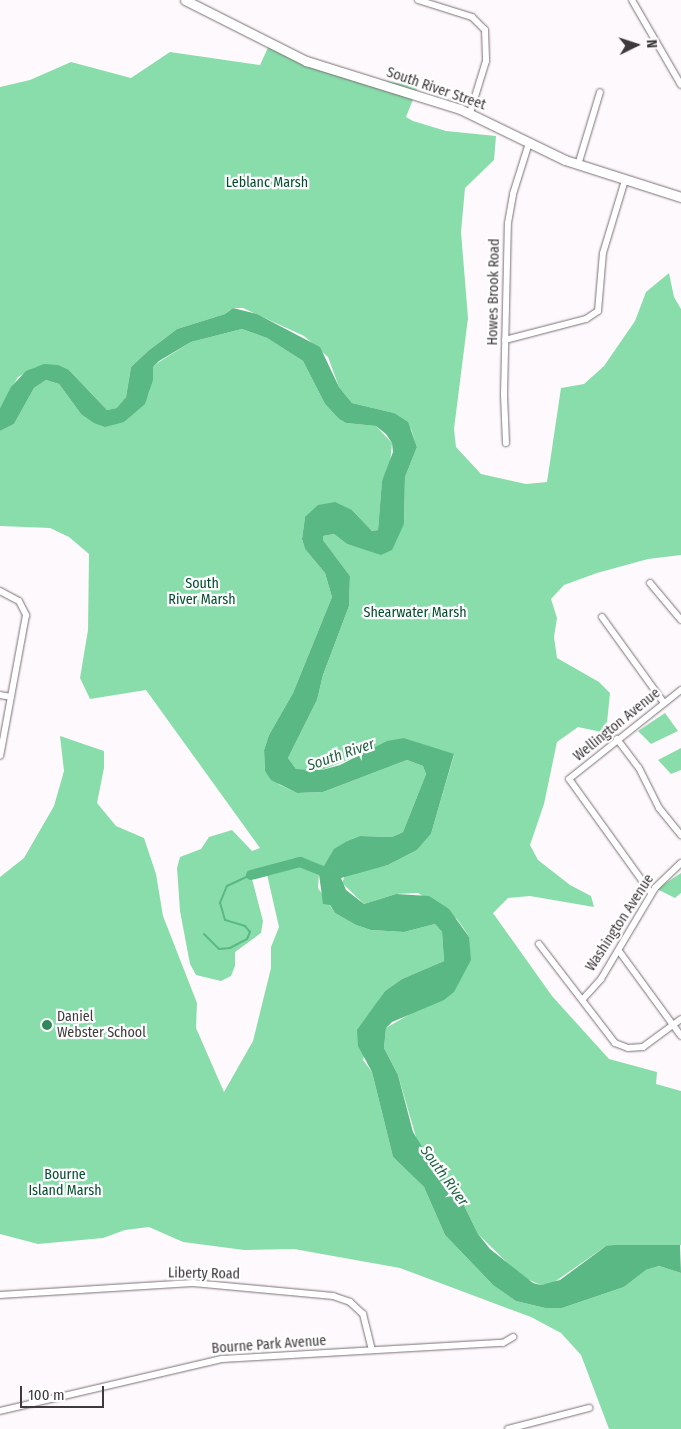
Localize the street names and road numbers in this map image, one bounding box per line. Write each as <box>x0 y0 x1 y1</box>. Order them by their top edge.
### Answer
street label: South River Street <box>384 64 488 114</box>
street label: Howes Brook Road <box>485 238 503 346</box>
street label: Wellington Avenue <box>570 685 664 765</box>
street label: Washington Avenue <box>582 871 658 975</box>
street label: Liberty Road <box>168 1265 240 1283</box>
street label: Bourne Park Avenue <box>211 1333 327 1357</box>

